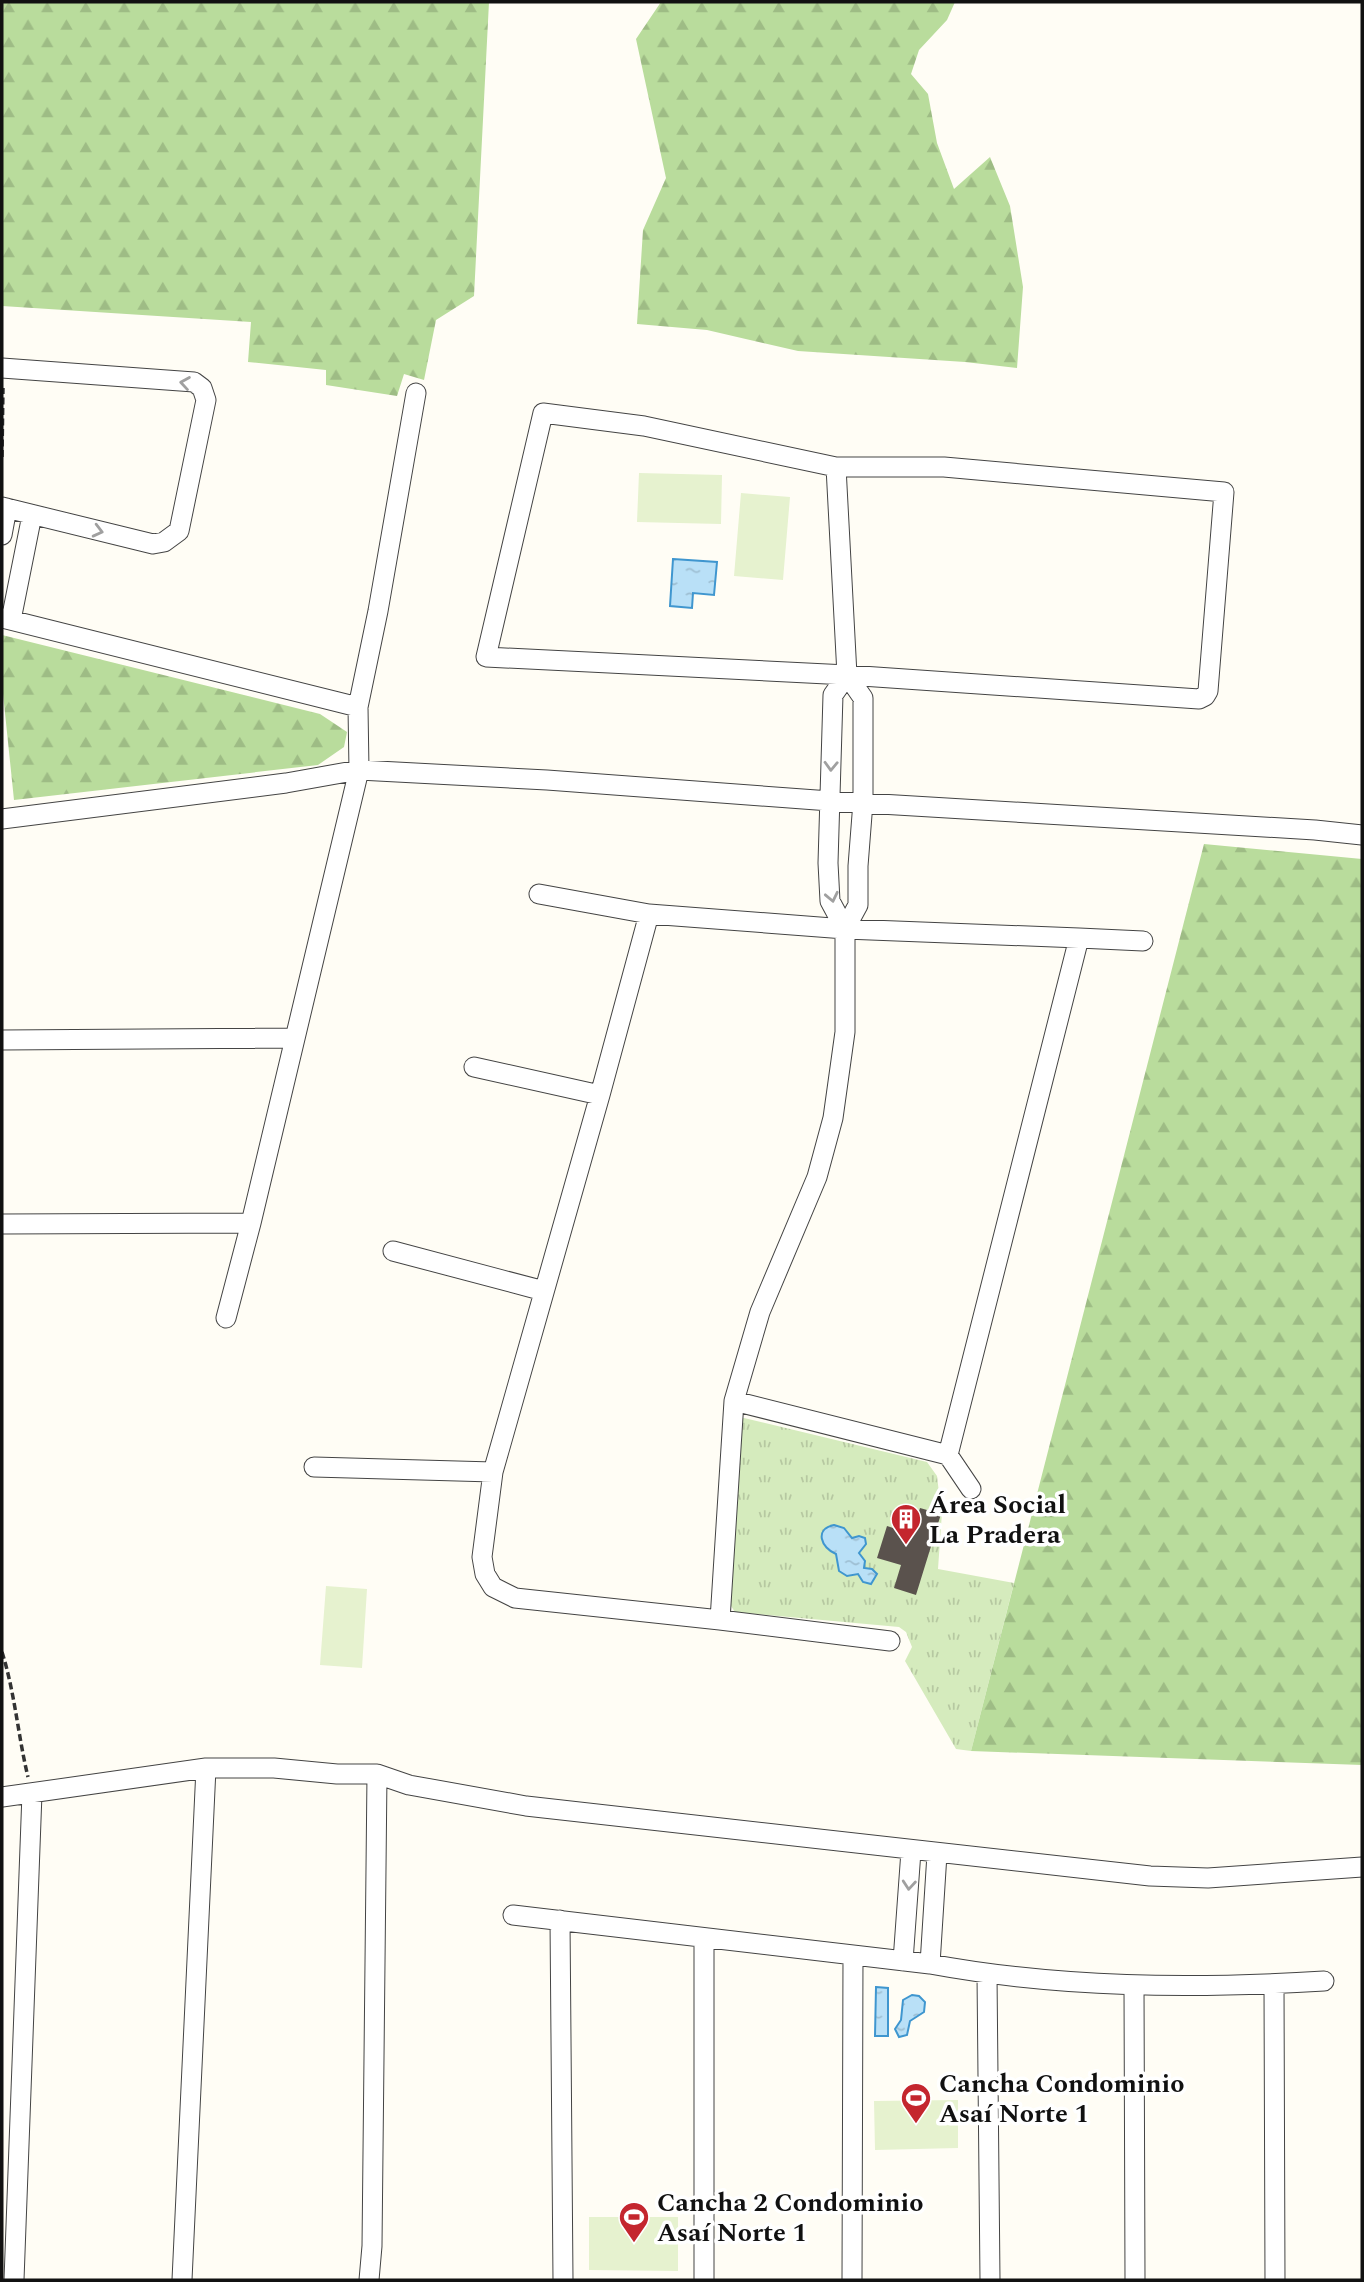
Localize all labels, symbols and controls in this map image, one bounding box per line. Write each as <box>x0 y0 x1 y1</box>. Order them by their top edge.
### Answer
one-way arrow <box>179 375 191 390</box>
one-way arrow <box>92 523 104 537</box>
one-way arrow <box>824 761 839 772</box>
one-way arrow <box>823 891 838 903</box>
place label: Área Social La Pradera <box>929 1485 1066 1555</box>
building icon: Área Social La Pradera <box>889 1502 923 1546</box>
one-way arrow <box>902 1879 917 1890</box>
place label: Cancha Condominio Asaí Norte 1 <box>939 2064 1184 2134</box>
sports icon: Cancha Condominio Asaí Norte 1 <box>899 2081 933 2125</box>
place label: Cancha 2 Condominio Asaí Norte 1 <box>657 2183 923 2253</box>
sports icon: Cancha 2 Condominio Asaí Norte 1 <box>617 2200 651 2244</box>

